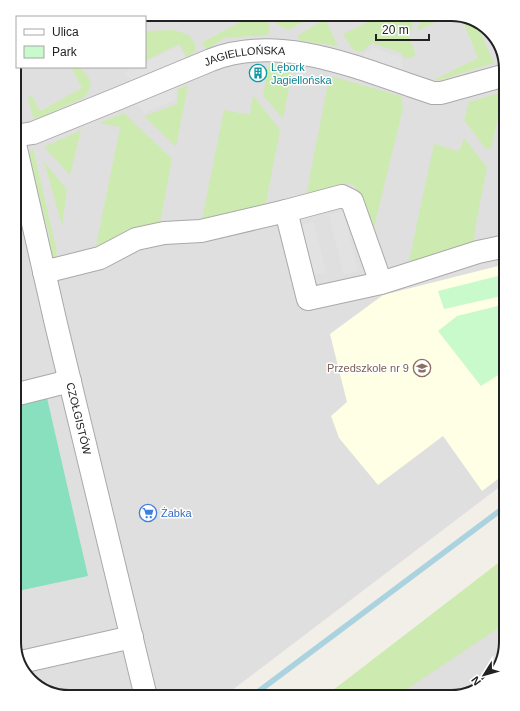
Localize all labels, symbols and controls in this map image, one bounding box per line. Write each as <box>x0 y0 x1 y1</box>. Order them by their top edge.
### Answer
legend <box>16 16 146 68</box>
scale bar <box>376 16 429 42</box>
text: 20 m <box>382 23 409 37</box>
text: Ulica <box>52 25 79 39</box>
street label: JAGIELLOŃSKA <box>202 44 287 68</box>
text: Park <box>52 45 78 59</box>
place label: Lębork Jagiellońska <box>271 61 332 86</box>
building icon: Lębork Jagiellońska <box>248 63 268 83</box>
school or university icon: Przedszkole nr 9 <box>412 358 432 378</box>
place label: Przedszkole nr 9 <box>327 362 409 374</box>
street label: CZOŁGISTÓW <box>64 381 93 457</box>
supermarket icon: Żabka <box>138 503 158 523</box>
place label: Żabka <box>161 507 192 519</box>
north arrow <box>464 655 504 695</box>
text: N <box>469 674 483 688</box>

